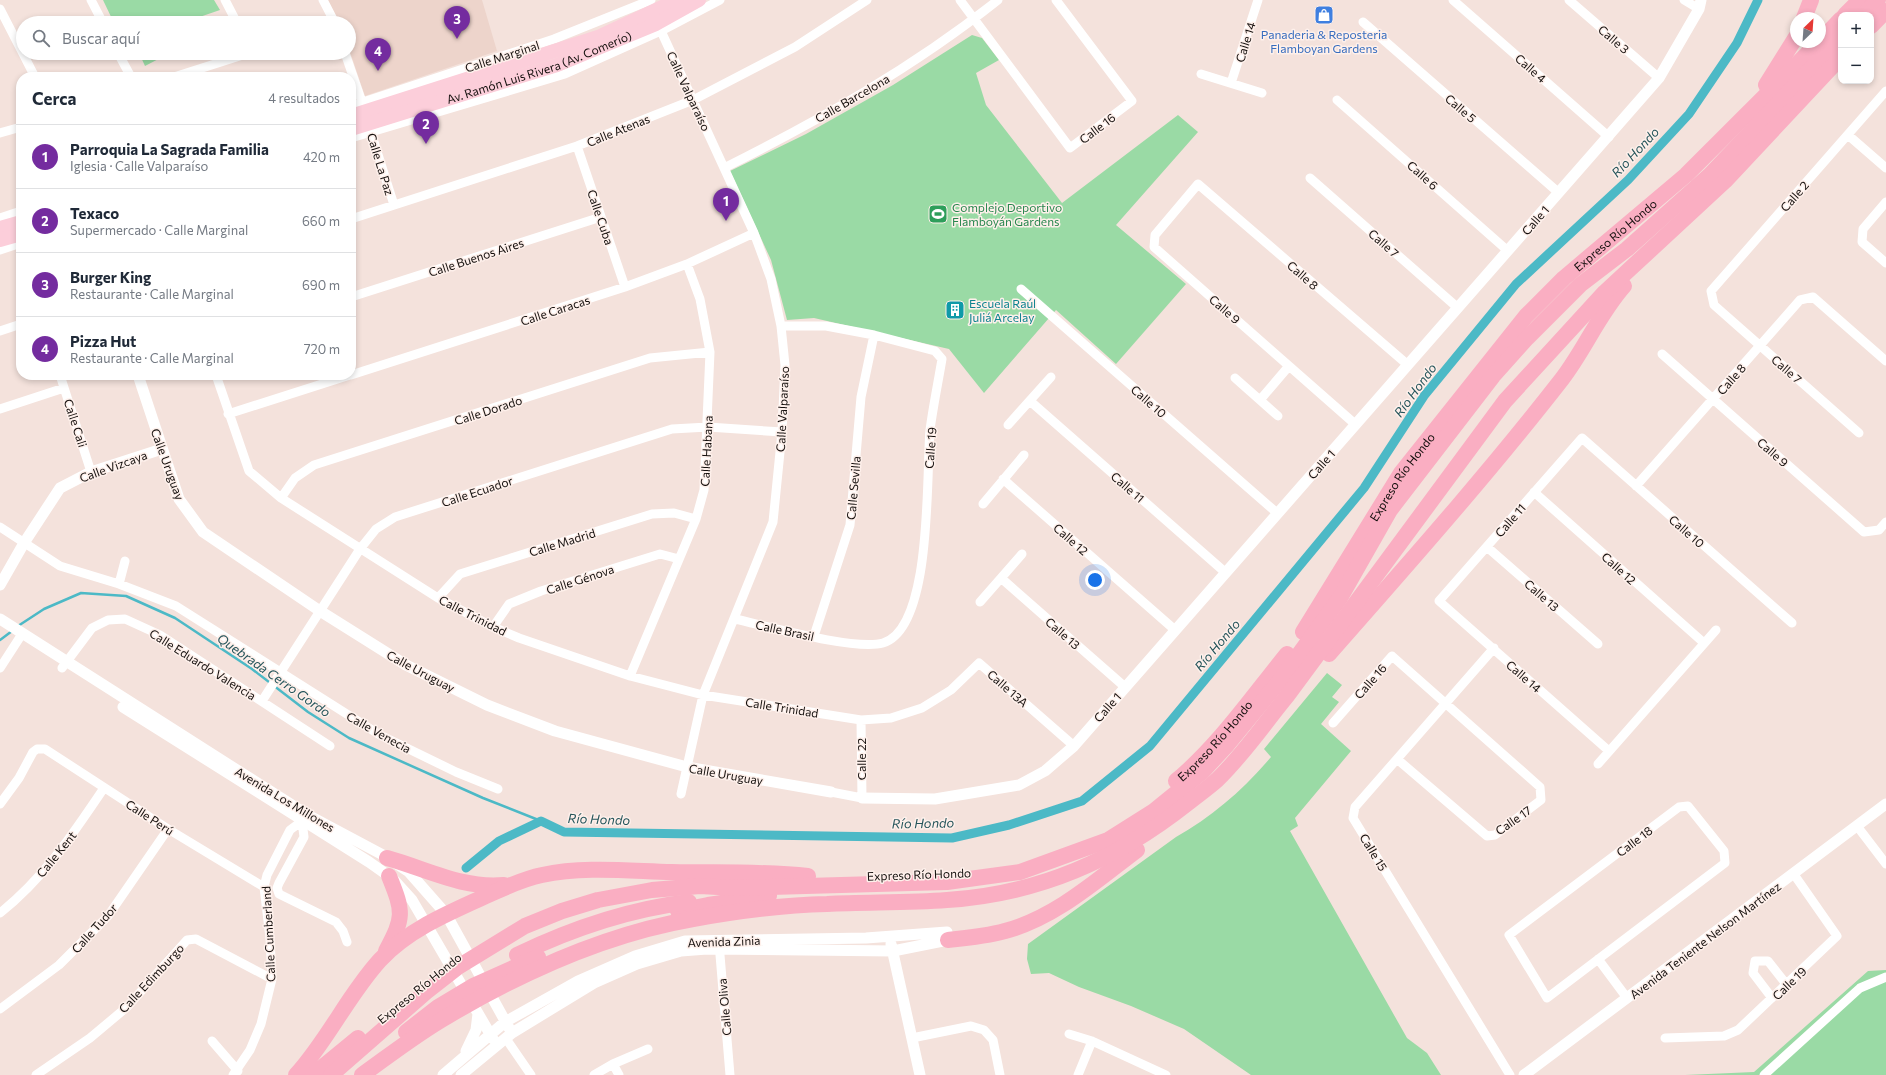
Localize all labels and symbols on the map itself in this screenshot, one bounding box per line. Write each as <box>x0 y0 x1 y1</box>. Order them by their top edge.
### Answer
shop icon: Panaderia & Reposteria Flamboyan Gardens <box>1313 4 1335 26</box>
pin: 3 <box>444 6 470 39</box>
north arrow <box>1790 12 1826 48</box>
street label: Calle 14 <box>1232 20 1258 64</box>
street label: Calle 3 <box>1596 22 1632 56</box>
place label: Panaderia & Reposteria Flamboyan Gardens <box>1261 27 1387 55</box>
street label: Av. Ramón Luis Rivera (Av. Comerío) <box>445 28 634 106</box>
street label: Calle Marginal <box>463 37 541 75</box>
pin: 4 <box>365 38 391 71</box>
street label: Calle Valparaíso <box>664 49 714 133</box>
street label: Calle 4 <box>1513 51 1549 85</box>
street label: Calle Barcelona <box>812 71 892 125</box>
street label: Calle 5 <box>1443 91 1479 125</box>
street label: Calle 16 <box>1076 110 1118 146</box>
pin: 2 <box>413 111 439 144</box>
street label: Calle Atenas <box>584 111 652 149</box>
water label: Río Hondo <box>1608 124 1662 180</box>
street label: Calle La Paz <box>365 131 397 197</box>
street label: Calle 6 <box>1405 158 1441 192</box>
street label: Calle 2 <box>1777 178 1811 214</box>
street label: Calle Cuba <box>585 188 617 246</box>
pin: 1 <box>713 188 739 221</box>
street label: Expreso Río Hondo <box>1571 196 1659 274</box>
place label: Complejo Deportivo Flamboyán Gardens <box>952 200 1062 228</box>
street label: Calle 1 <box>1518 202 1552 238</box>
sports icon: Complejo Deportivo Flamboyán Gardens <box>927 203 949 225</box>
street label: Calle 7 <box>1366 226 1402 260</box>
street label: Calle Buenos Aires <box>427 235 525 279</box>
street label: Calle 8 <box>1285 258 1321 292</box>
street label: Calle Caracas <box>518 292 592 328</box>
street label: Calle 9 <box>1207 292 1243 326</box>
place label: Escuela Raúl Juliá Arcelay <box>969 296 1036 325</box>
building icon: Escuela Raúl Juliá Arcelay <box>944 299 966 321</box>
street label: Calle 7 <box>1769 352 1805 386</box>
water label: Río Hondo <box>1390 360 1440 420</box>
street label: Calle 8 <box>1714 361 1748 397</box>
street label: Calle Valparaíso <box>773 366 791 452</box>
street label: Calle 10 <box>1128 382 1170 420</box>
street label: Calle Dorado <box>452 392 524 428</box>
street label: Calle Cali <box>62 397 90 449</box>
street label: Calle Habana <box>697 415 715 487</box>
street label: Calle Uruguay <box>149 426 187 502</box>
street label: Calle 19 <box>922 427 938 469</box>
street label: Expreso Río Hondo <box>1366 430 1437 523</box>
street label: Calle 9 <box>1755 435 1791 469</box>
street label: Calle 1 <box>1304 446 1338 482</box>
street label: Calle Vizcaya <box>77 447 149 485</box>
street label: Calle Sevilla <box>843 455 863 521</box>
street label: Calle 11 <box>1109 469 1147 505</box>
street label: Calle Ecuador <box>440 473 515 509</box>
street label: Calle 11 <box>1492 501 1528 539</box>
street label: Calle 10 <box>1666 512 1708 550</box>
street label: Calle 12 <box>1051 520 1091 558</box>
street label: Calle Madrid <box>527 525 597 559</box>
street label: Calle 12 <box>1599 549 1639 587</box>
street label: Calle Génova <box>544 561 616 597</box>
your location <box>1085 570 1105 590</box>
street label: Calle 13 <box>1522 576 1562 614</box>
street label: Calle Trinidad <box>437 592 509 638</box>
street label: Calle 13 <box>1043 614 1083 652</box>
water label: Río Hondo <box>1191 616 1243 674</box>
street label: Calle Brasil <box>754 617 816 643</box>
street label: Calle Eduardo Valencia <box>147 626 259 702</box>
water label: Quebrada Cerro Gordo <box>214 630 334 720</box>
street label: Calle Uruguay <box>385 647 457 695</box>
street label: Calle 14 <box>1504 657 1544 695</box>
street label: Calle 16 <box>1351 661 1389 701</box>
street label: Calle 13A <box>985 667 1031 709</box>
street label: Calle 1 <box>1090 689 1124 725</box>
street label: Calle Trinidad <box>744 694 820 720</box>
street label: Expreso Río Hondo <box>1174 697 1255 784</box>
street label: Calle Venecia <box>344 709 414 755</box>
street label: Calle 22 <box>854 737 868 780</box>
street label: Calle Uruguay <box>688 761 764 787</box>
street label: Avenida Los Millones <box>233 764 337 834</box>
street label: Calle Perú <box>123 796 177 838</box>
street label: Calle 17 <box>1492 803 1534 837</box>
water label: Río Hondo <box>567 810 631 828</box>
water label: Río Hondo <box>892 814 955 832</box>
street label: Calle 18 <box>1613 823 1655 859</box>
street label: Calle Kent <box>33 828 79 880</box>
street label: Calle 15 <box>1357 831 1391 873</box>
street label: Expreso Río Hondo <box>867 865 971 883</box>
street label: Avenida Teniente Nelson Martínez <box>1627 879 1783 1001</box>
street label: Calle Cumberland <box>258 886 278 982</box>
street label: Calle Tudor <box>68 900 120 956</box>
street label: Avenida Zinia <box>687 933 761 949</box>
street label: Calle Edimburgo <box>116 941 186 1015</box>
street label: Expreso Río Hondo <box>374 950 464 1026</box>
street label: Calle 19 <box>1769 964 1809 1002</box>
street label: Calle Oliva <box>715 978 733 1036</box>

